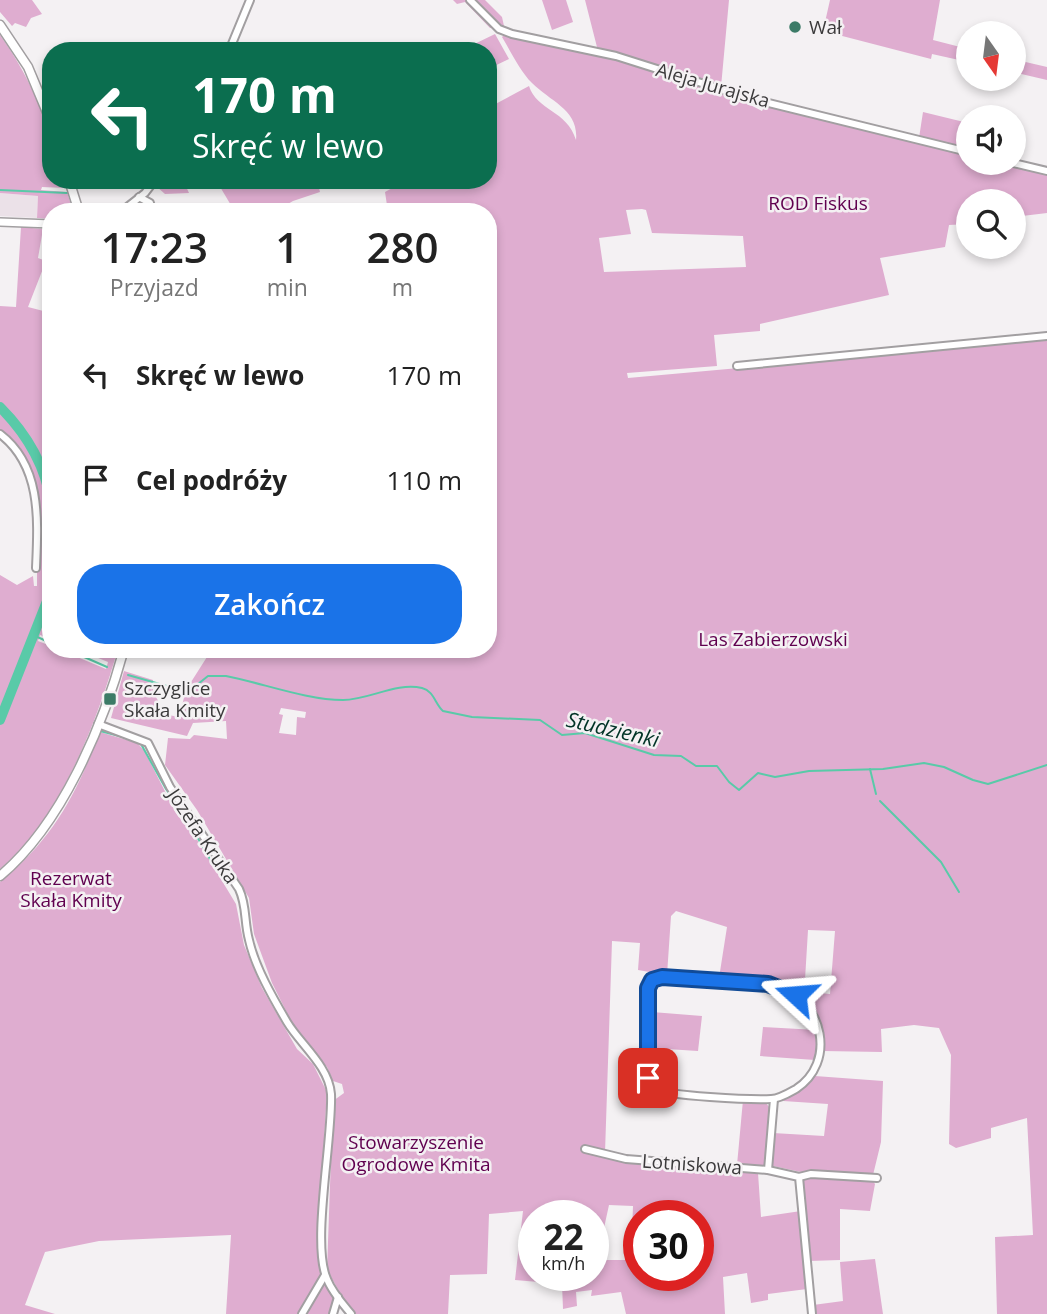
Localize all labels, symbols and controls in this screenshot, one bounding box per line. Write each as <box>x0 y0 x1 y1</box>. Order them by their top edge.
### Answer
place label: Wał <box>809 14 842 40</box>
marker: Wał <box>787 19 803 35</box>
north arrow <box>956 21 1026 91</box>
map controls <box>956 21 1026 259</box>
street label: Aleja Jurajska <box>653 56 773 114</box>
text: 170 m <box>192 61 337 127</box>
icon: left <box>77 70 168 161</box>
button: sound <box>956 105 1026 175</box>
text: Skręć w lewo <box>192 124 384 167</box>
button: search <box>956 189 1026 259</box>
park label: ROD Fiskus <box>768 190 868 216</box>
text: 17:23 <box>101 218 208 275</box>
text: 1 <box>275 218 299 275</box>
text: 280 <box>366 218 438 275</box>
text: Przyjazd <box>110 271 199 303</box>
text: min <box>267 271 308 303</box>
text: m <box>392 271 413 303</box>
icon: left <box>77 356 115 394</box>
text: Skręć w lewo <box>136 357 304 393</box>
text: 170 m <box>387 357 462 393</box>
icon: arrive <box>77 461 115 499</box>
text: Cel podróży <box>136 462 287 498</box>
text: 110 m <box>387 462 462 498</box>
button: Zakończ <box>77 564 462 644</box>
park label: Las Zabierzowski <box>698 626 848 652</box>
place label: Szczyglice Skała Kmity <box>124 675 226 723</box>
marker: Szczyglice Skała Kmity <box>102 691 118 707</box>
water label: Studzienki <box>564 705 663 753</box>
street label: Józefa Kruka <box>160 782 244 889</box>
park label: Rezerwat Skała Kmity <box>20 865 122 913</box>
position arrow <box>759 958 833 1032</box>
pin <box>618 1048 678 1108</box>
icon: arrive <box>629 1059 667 1097</box>
park label: Stowarzyszenie Ogrodowe Kmita <box>341 1129 491 1177</box>
street label: Lotniskowa <box>641 1148 743 1180</box>
speed limit sign: 30 <box>623 1200 714 1291</box>
text: 22 <box>543 1213 584 1260</box>
text: km/h <box>542 1251 585 1275</box>

